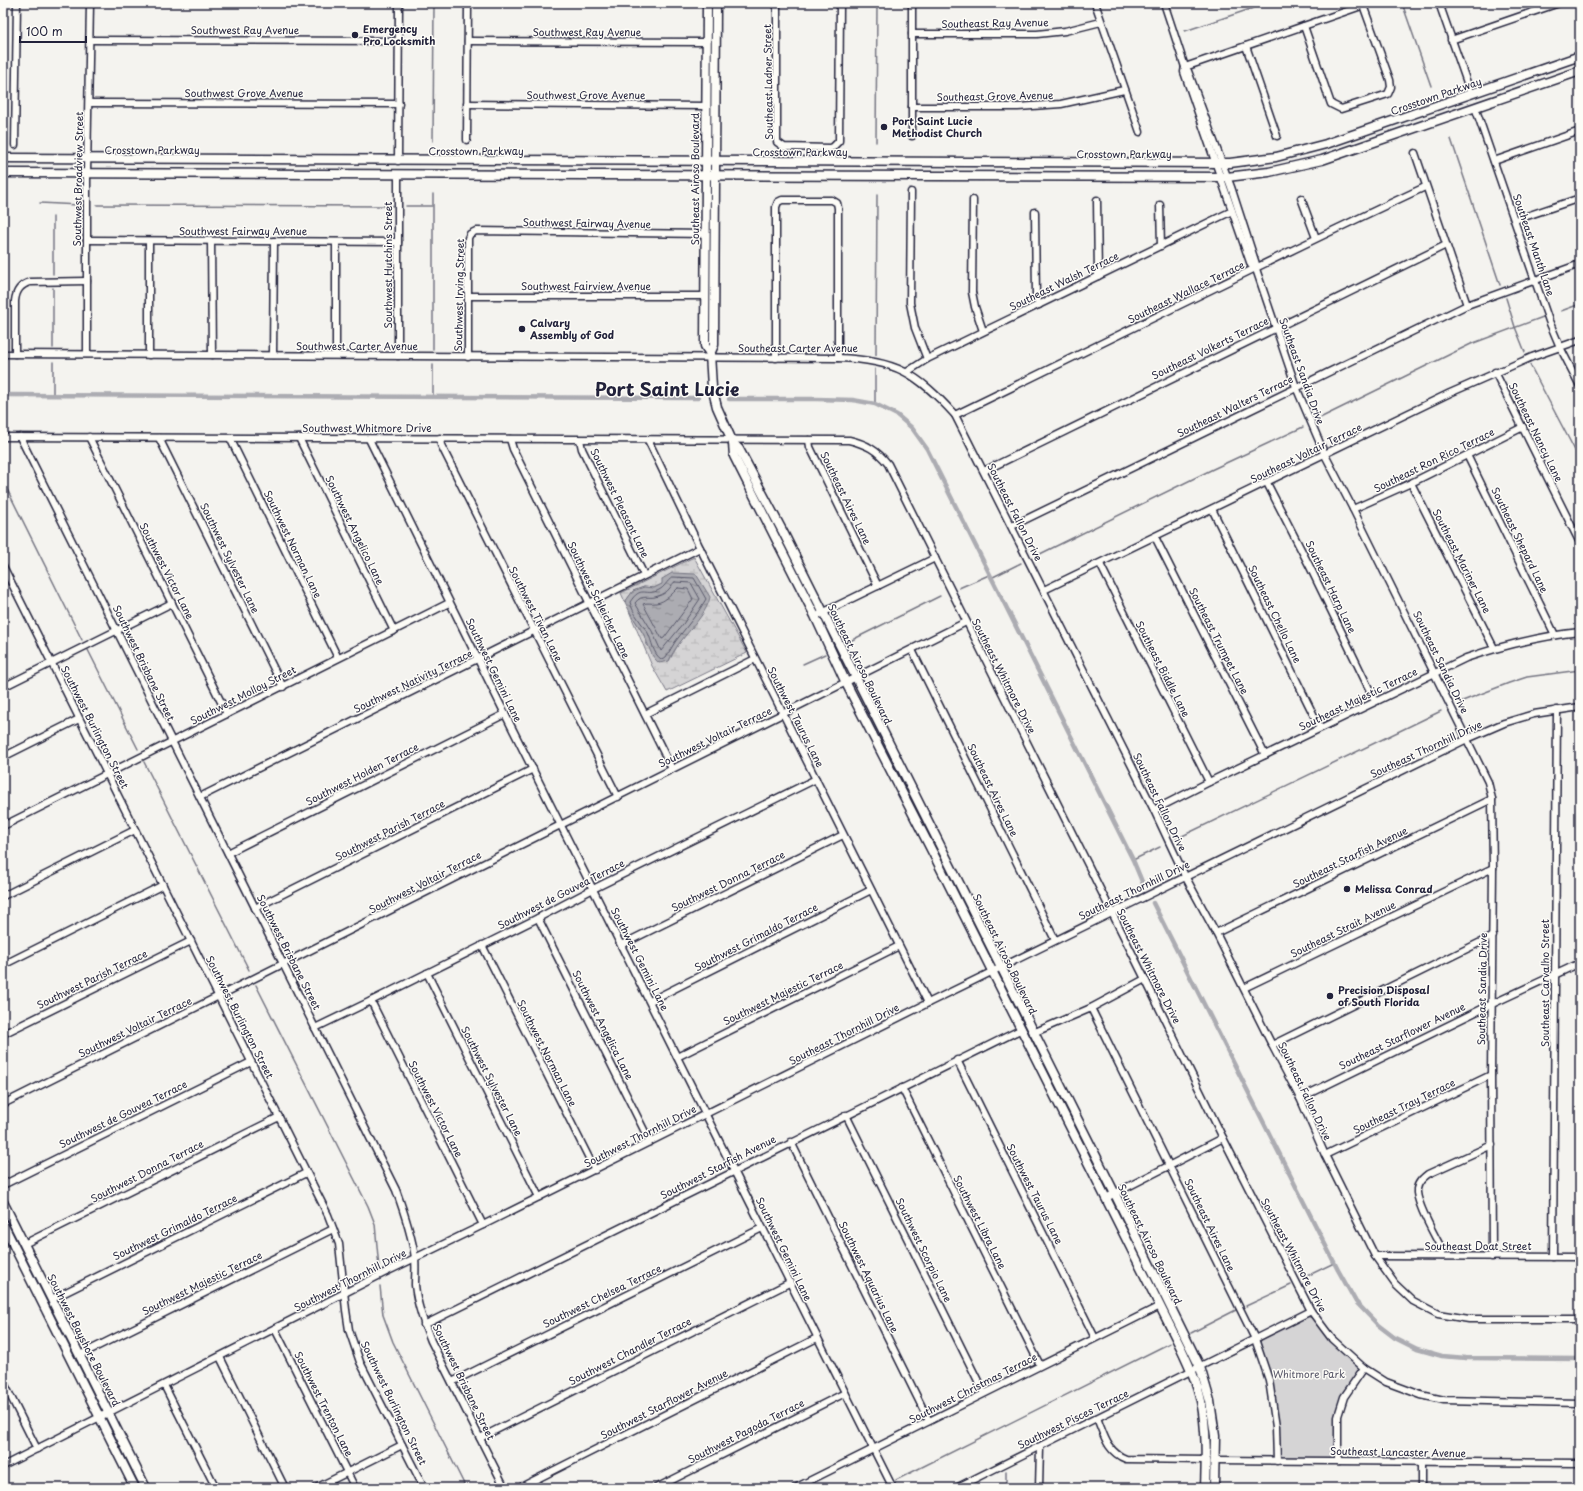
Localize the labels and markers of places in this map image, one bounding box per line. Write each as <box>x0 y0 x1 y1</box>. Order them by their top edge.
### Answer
place label: Emergency Pro Locksmith <box>363 21 435 48</box>
marker: Emergency Pro Locksmith <box>350 30 360 40</box>
place label: Port Saint Lucie Methodist Church <box>892 113 982 140</box>
marker: Port Saint Lucie Methodist Church <box>879 122 889 132</box>
place label: Calvary Assembly of God <box>529 315 614 343</box>
marker: Calvary Assembly of God <box>517 324 527 334</box>
place label: Melissa Conrad <box>1355 881 1432 896</box>
marker: Melissa Conrad <box>1342 884 1352 894</box>
place label: Precision Disposal of South Florida <box>1338 982 1429 1009</box>
marker: Precision Disposal of South Florida <box>1325 991 1335 1001</box>

